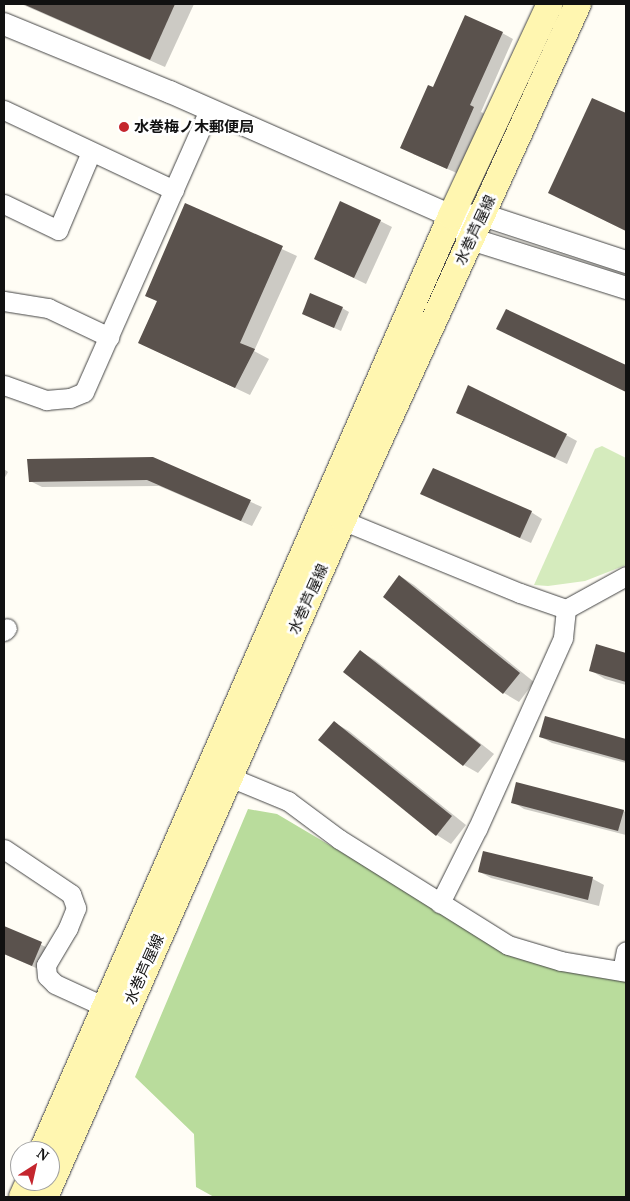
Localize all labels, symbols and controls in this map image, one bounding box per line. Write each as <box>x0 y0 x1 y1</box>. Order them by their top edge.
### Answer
place label: 水巻梅ノ木郵便局 <box>134 118 254 136</box>
marker: 水巻梅ノ木郵便局 <box>118 121 130 133</box>
street label: 水巻芦屋線 <box>451 192 499 268</box>
street label: 水巻芦屋線 <box>285 561 331 637</box>
street label: 水巻芦屋線 <box>121 931 167 1007</box>
north arrow <box>10 1141 60 1191</box>
text: N <box>34 1143 53 1165</box>

